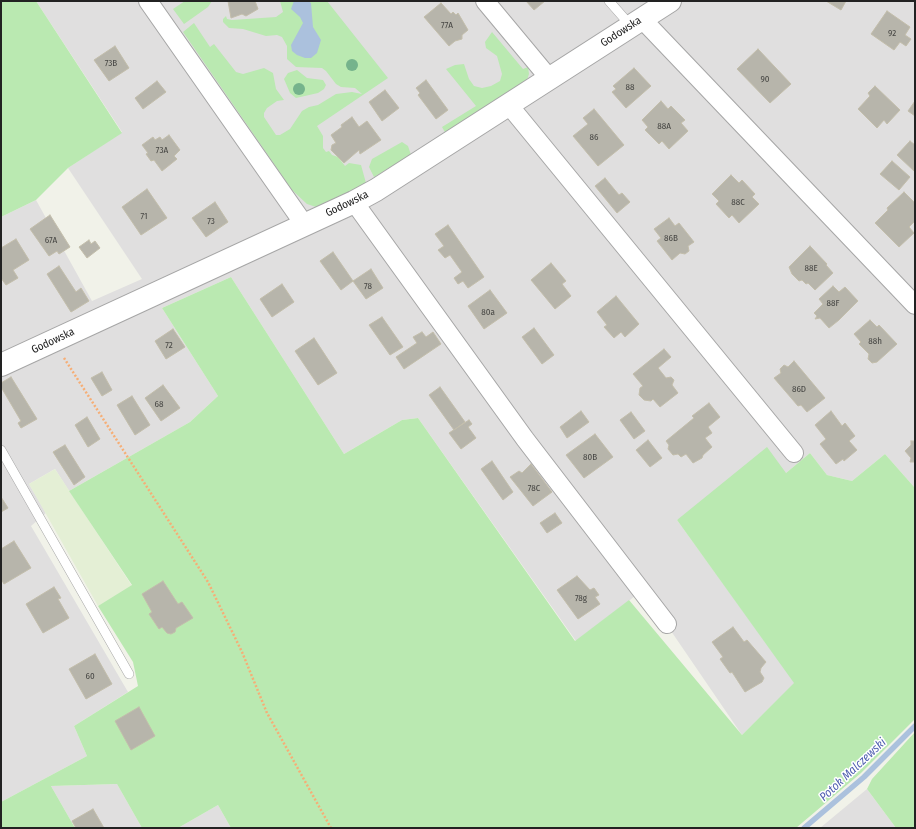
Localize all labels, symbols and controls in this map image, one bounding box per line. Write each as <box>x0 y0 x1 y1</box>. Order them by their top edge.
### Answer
street label: Godowska <box>598 14 644 50</box>
house number: 77A <box>441 20 453 30</box>
house number: 92 <box>888 28 896 38</box>
house number: 73B <box>105 58 117 68</box>
house number: 90 <box>760 74 770 84</box>
house number: 88 <box>626 82 634 92</box>
house number: 88A <box>657 121 671 131</box>
house number: 86 <box>590 132 598 142</box>
house number: 73A <box>156 145 168 155</box>
street label: Godowska <box>323 188 371 220</box>
house number: 88C <box>731 197 745 207</box>
house number: 71 <box>140 211 148 221</box>
house number: 73 <box>207 216 215 226</box>
house number: 86B <box>664 233 678 243</box>
house number: 67A <box>45 235 57 245</box>
house number: 88E <box>804 263 818 273</box>
house number: 78 <box>364 281 372 291</box>
house number: 88F <box>827 298 839 308</box>
house number: 80a <box>481 307 495 317</box>
street label: Godowska <box>29 325 77 357</box>
house number: 88h <box>868 336 882 346</box>
house number: 72 <box>165 340 173 350</box>
house number: 86D <box>792 384 806 394</box>
house number: 68 <box>155 399 163 409</box>
house number: 80B <box>583 452 597 462</box>
house number: 78C <box>528 483 540 493</box>
house number: 78g <box>575 593 587 603</box>
house number: 60 <box>85 671 95 681</box>
water label: Potok Malczewski <box>817 735 889 805</box>

